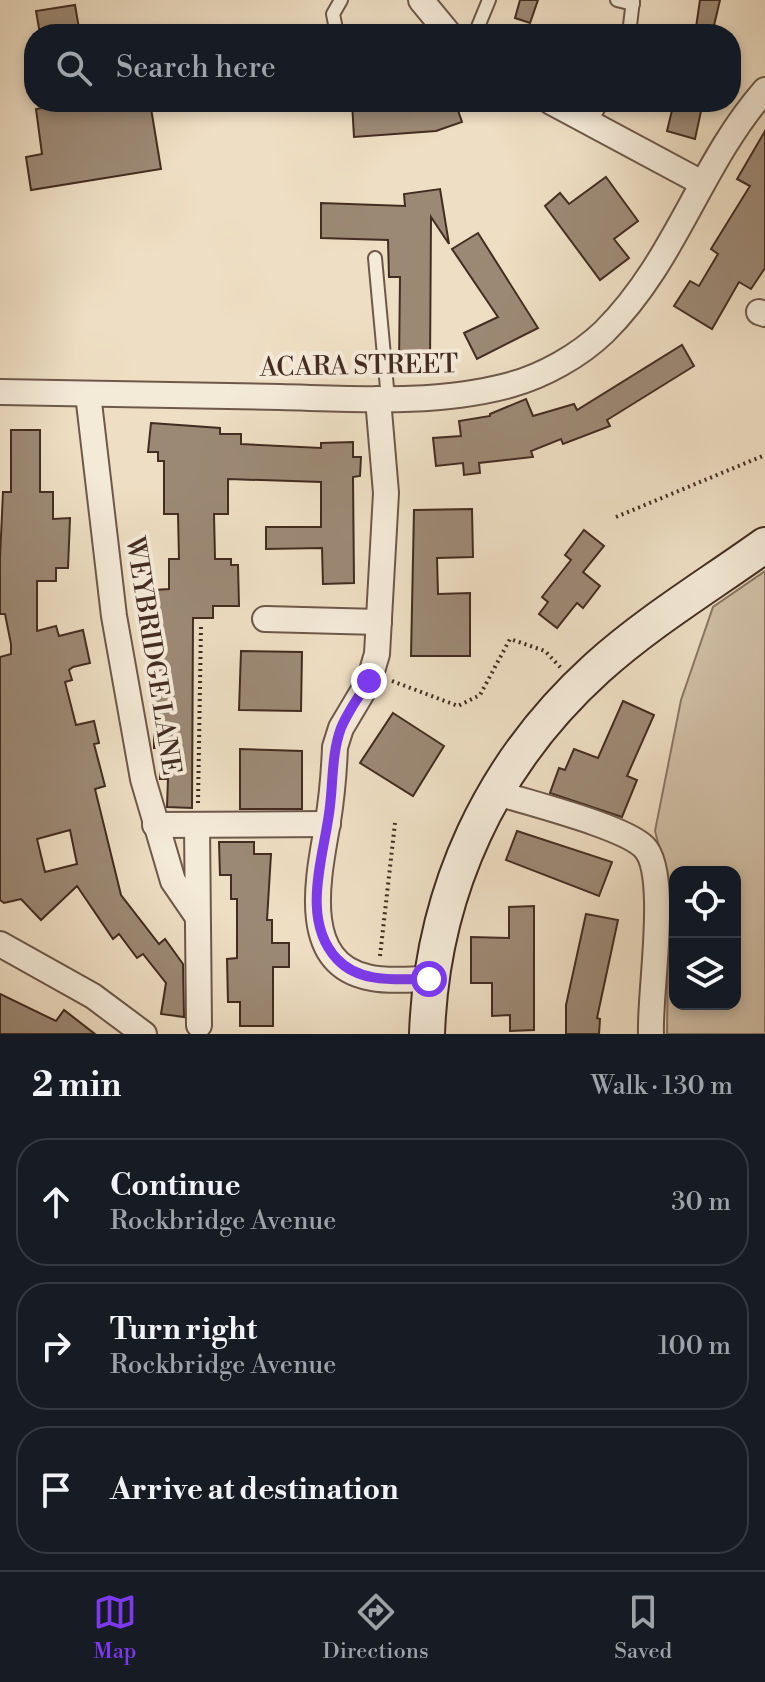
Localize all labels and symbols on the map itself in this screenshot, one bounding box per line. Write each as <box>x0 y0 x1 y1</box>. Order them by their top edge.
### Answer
street label: ACARA STREET <box>258 348 459 384</box>
street label: WEYBRIDGE LANE <box>118 534 188 777</box>
route end <box>351 663 387 699</box>
route start <box>411 961 447 997</box>

